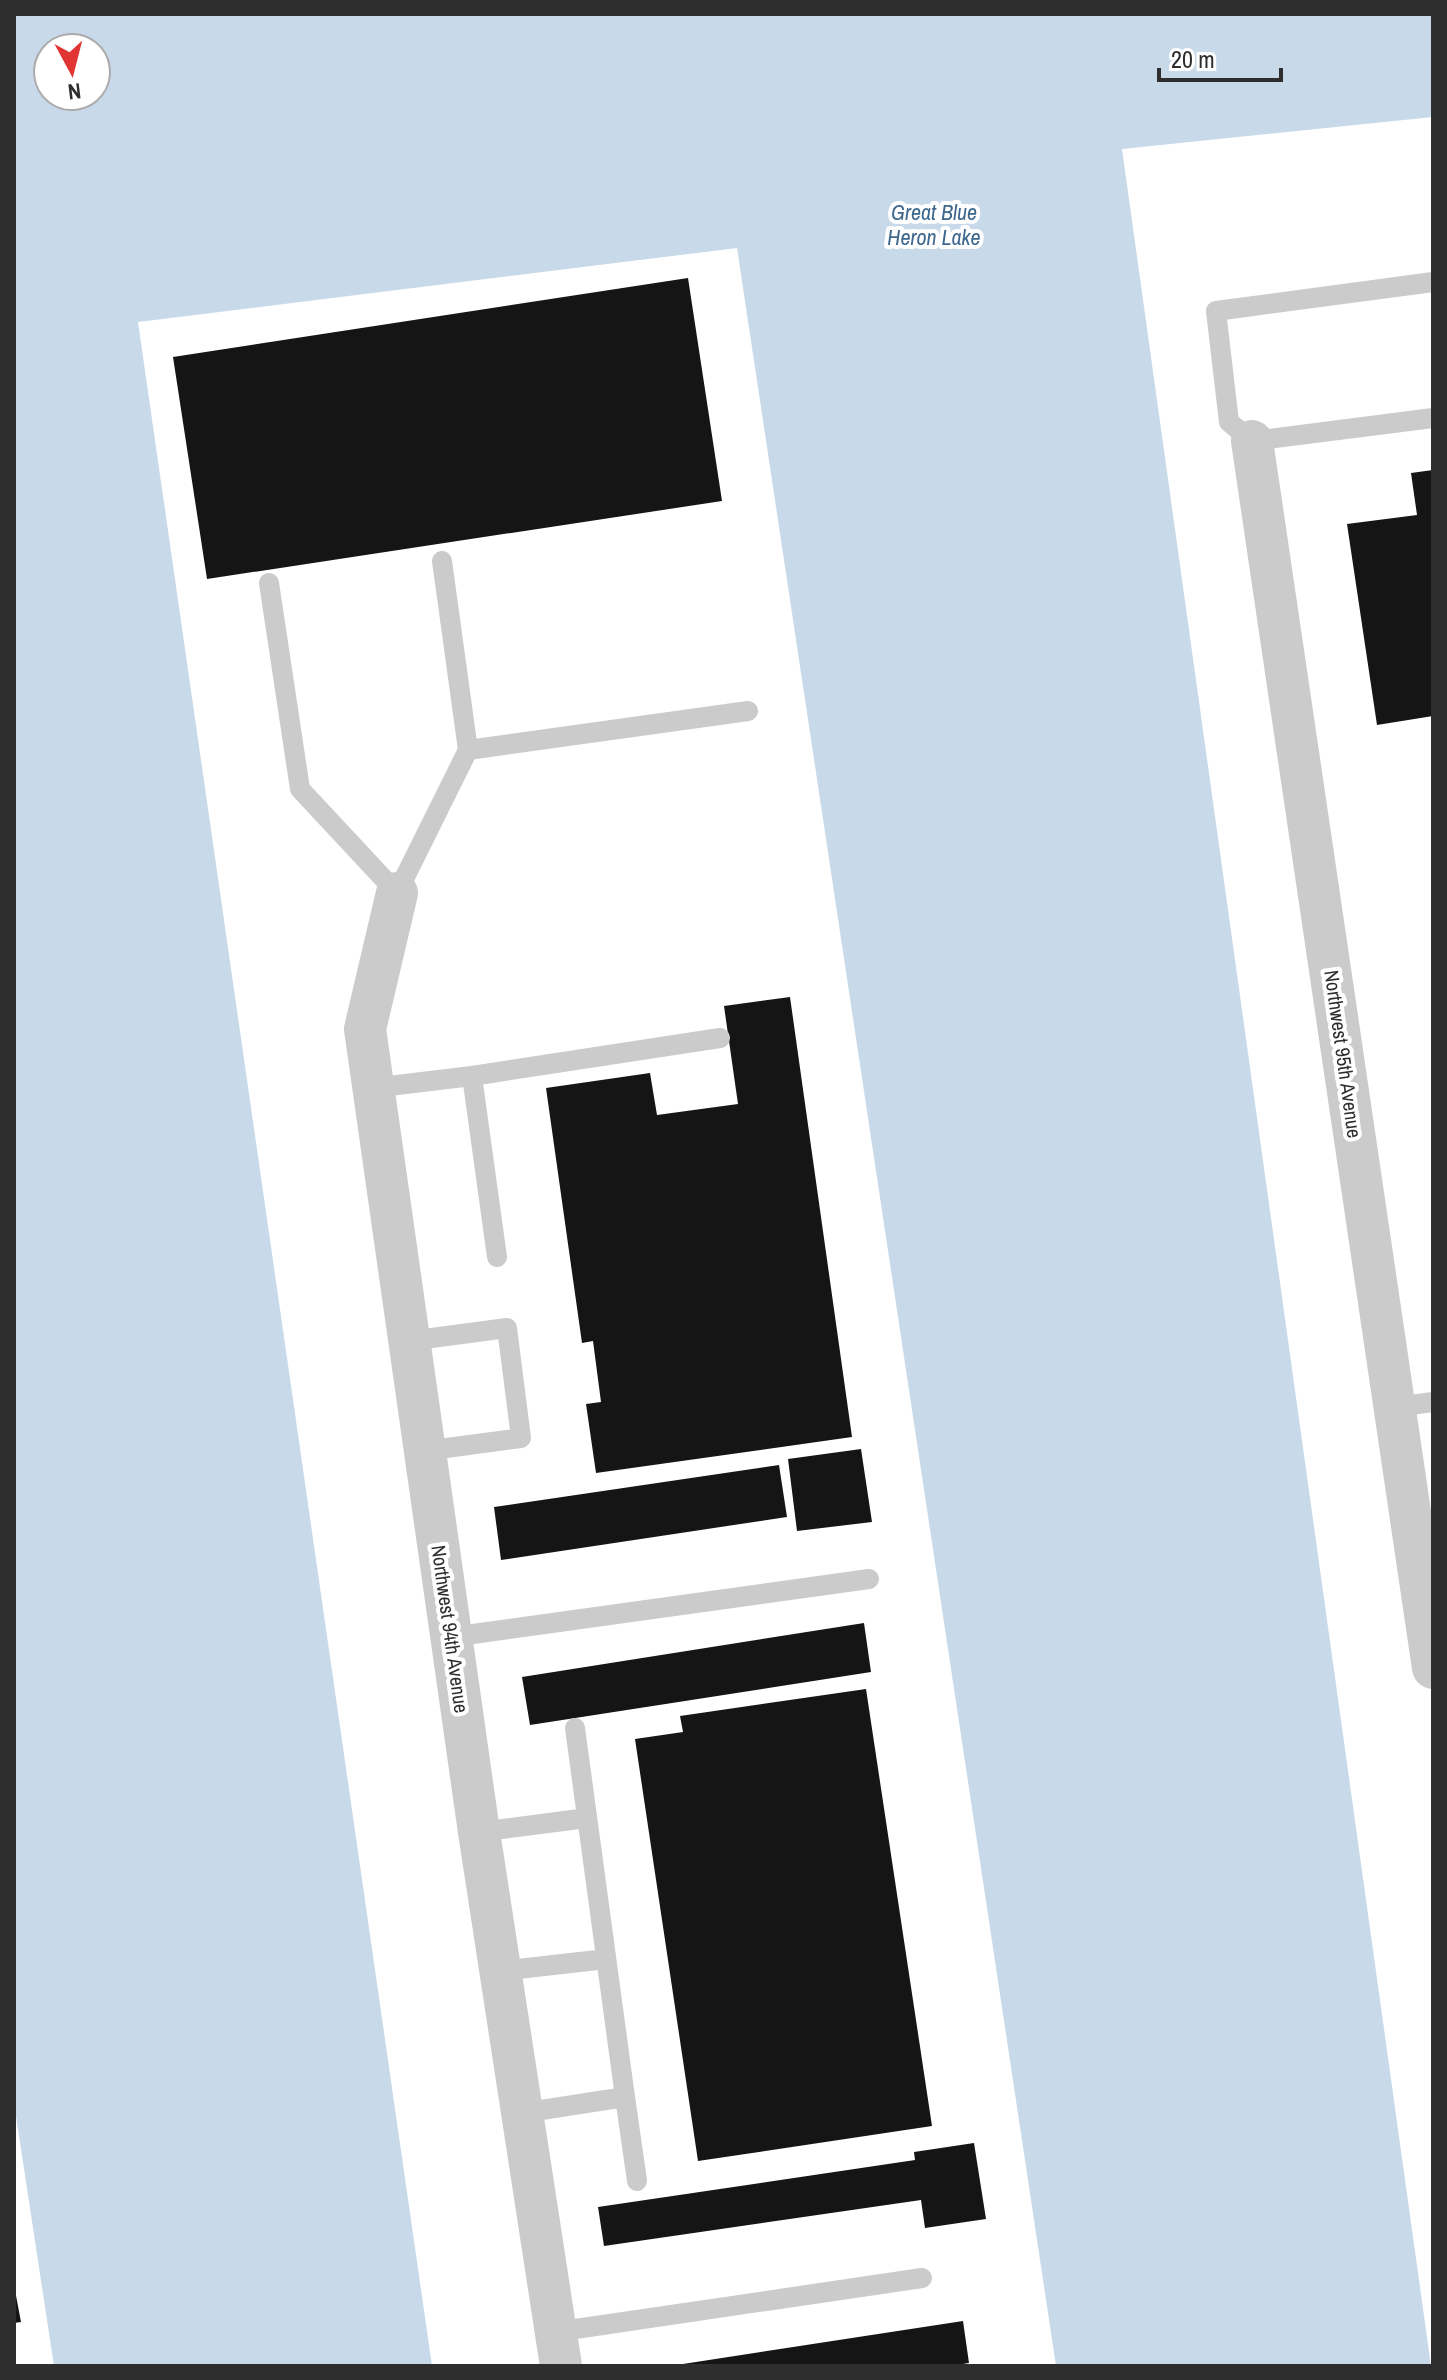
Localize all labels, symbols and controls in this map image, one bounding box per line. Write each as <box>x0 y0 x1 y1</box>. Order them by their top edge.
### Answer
north arrow <box>32 32 112 112</box>
scale bar <box>1159 32 1281 82</box>
text: 20 m <box>1171 43 1215 75</box>
text: N <box>66 76 83 108</box>
water label: Great Blue Heron Lake <box>887 197 981 252</box>
street label: Northwest 95th Avenue <box>1318 968 1369 1140</box>
street label: Northwest 94th Avenue <box>425 1543 476 1715</box>

